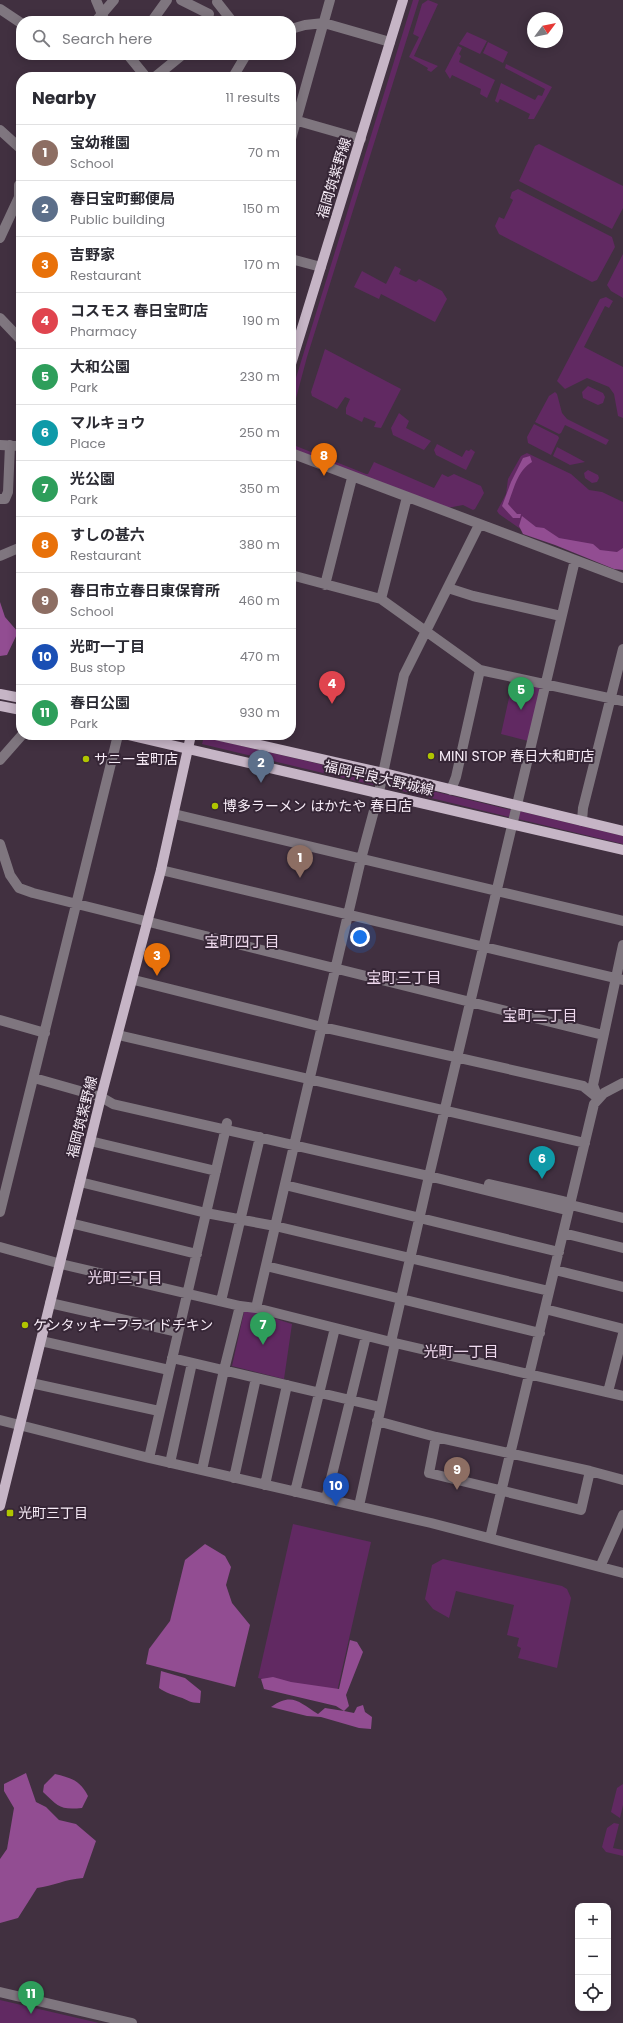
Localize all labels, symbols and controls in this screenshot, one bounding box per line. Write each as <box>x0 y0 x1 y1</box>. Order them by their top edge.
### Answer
north arrow <box>527 12 563 48</box>
search box <box>16 16 296 60</box>
icon: search <box>30 27 52 49</box>
text: Search here <box>62 28 152 49</box>
text: Nearby <box>32 86 96 110</box>
text: 11 results <box>225 88 280 107</box>
text: 宝幼稚園 <box>70 132 130 153</box>
street label: 福岡筑紫野線 <box>312 135 356 221</box>
text: 1 <box>43 143 47 162</box>
text: 70 m <box>248 143 280 162</box>
text: School <box>70 154 114 173</box>
text: 春日宝町郵便局 <box>70 188 175 209</box>
text: 2 <box>41 199 49 218</box>
text: 150 m <box>243 199 280 218</box>
text: Public building <box>70 210 165 229</box>
text: 吉野家 <box>70 244 115 265</box>
text: 3 <box>41 255 49 274</box>
text: 170 m <box>244 255 280 274</box>
text: Restaurant <box>70 266 141 285</box>
text: コスモス 春日宝町店 <box>70 300 208 321</box>
text: 4 <box>41 311 49 330</box>
text: 190 m <box>243 311 280 330</box>
text: Pharmacy <box>70 322 137 341</box>
text: 大和公園 <box>70 356 130 377</box>
text: 5 <box>41 367 49 386</box>
text: 230 m <box>240 367 280 386</box>
text: Park <box>70 378 98 397</box>
text: マルキョウ <box>70 412 145 433</box>
text: 6 <box>41 423 49 442</box>
text: 250 m <box>239 423 280 442</box>
text: Place <box>70 434 105 453</box>
pin: 8 <box>311 443 337 476</box>
text: 光公園 <box>70 468 115 489</box>
text: 7 <box>42 479 48 498</box>
text: 350 m <box>239 479 280 498</box>
text: Park <box>70 490 98 509</box>
text: すしの甚六 <box>70 524 145 545</box>
text: 8 <box>41 535 49 554</box>
text: 380 m <box>239 535 280 554</box>
text: Restaurant <box>70 546 141 565</box>
text: 春日市立春日東保育所 <box>70 580 220 601</box>
text: 9 <box>41 591 49 610</box>
text: 460 m <box>239 591 280 610</box>
text: School <box>70 602 114 621</box>
text: 光町一丁目 <box>70 636 145 657</box>
text: 10 <box>38 647 52 666</box>
text: 470 m <box>240 647 280 666</box>
text: Bus stop <box>70 658 125 677</box>
pin: 4 <box>319 671 345 704</box>
pin: 5 <box>508 677 534 710</box>
text: 春日公園 <box>70 692 130 713</box>
text: 11 <box>40 703 50 722</box>
text: 930 m <box>239 703 280 722</box>
text: Park <box>70 714 98 733</box>
place label: MINI STOP 春日大和町店 <box>439 746 594 766</box>
place label: サニー宝町店 <box>94 749 178 769</box>
pin: 2 <box>248 750 274 783</box>
marker: MINI STOP 春日大和町店 <box>426 751 436 761</box>
marker: サニー宝町店 <box>81 754 91 764</box>
street label: 福岡早良大野城線 <box>322 756 436 800</box>
place label: 博多ラーメン はかたや 春日店 <box>223 796 412 816</box>
marker: 博多ラーメン はかたや 春日店 <box>210 801 220 811</box>
pin: 1 <box>287 845 313 878</box>
your location <box>350 927 370 947</box>
district label: 宝町四丁目 <box>204 931 280 952</box>
pin: 3 <box>144 943 170 976</box>
district label: 宝町三丁目 <box>366 967 442 988</box>
district label: 宝町二丁目 <box>502 1005 578 1026</box>
street label: 福岡筑紫野線 <box>62 1074 102 1160</box>
pin: 6 <box>529 1146 555 1179</box>
district label: 光町三丁目 <box>87 1267 163 1288</box>
pin: 7 <box>250 1312 276 1345</box>
place label: ケンタッキーフライドチキン <box>33 1315 213 1335</box>
marker: ケンタッキーフライドチキン <box>20 1320 30 1330</box>
district label: 光町一丁目 <box>423 1341 499 1362</box>
pin: 9 <box>444 1457 470 1490</box>
pin: 10 <box>323 1473 349 1506</box>
place label: 光町三丁目 <box>18 1503 88 1523</box>
marker: 光町三丁目 <box>5 1508 15 1518</box>
map controls <box>575 1903 611 2011</box>
button: + <box>575 1903 611 1939</box>
button: − <box>575 1939 611 1975</box>
button: locate <box>575 1975 611 2011</box>
pin: 11 <box>18 1981 44 2014</box>

